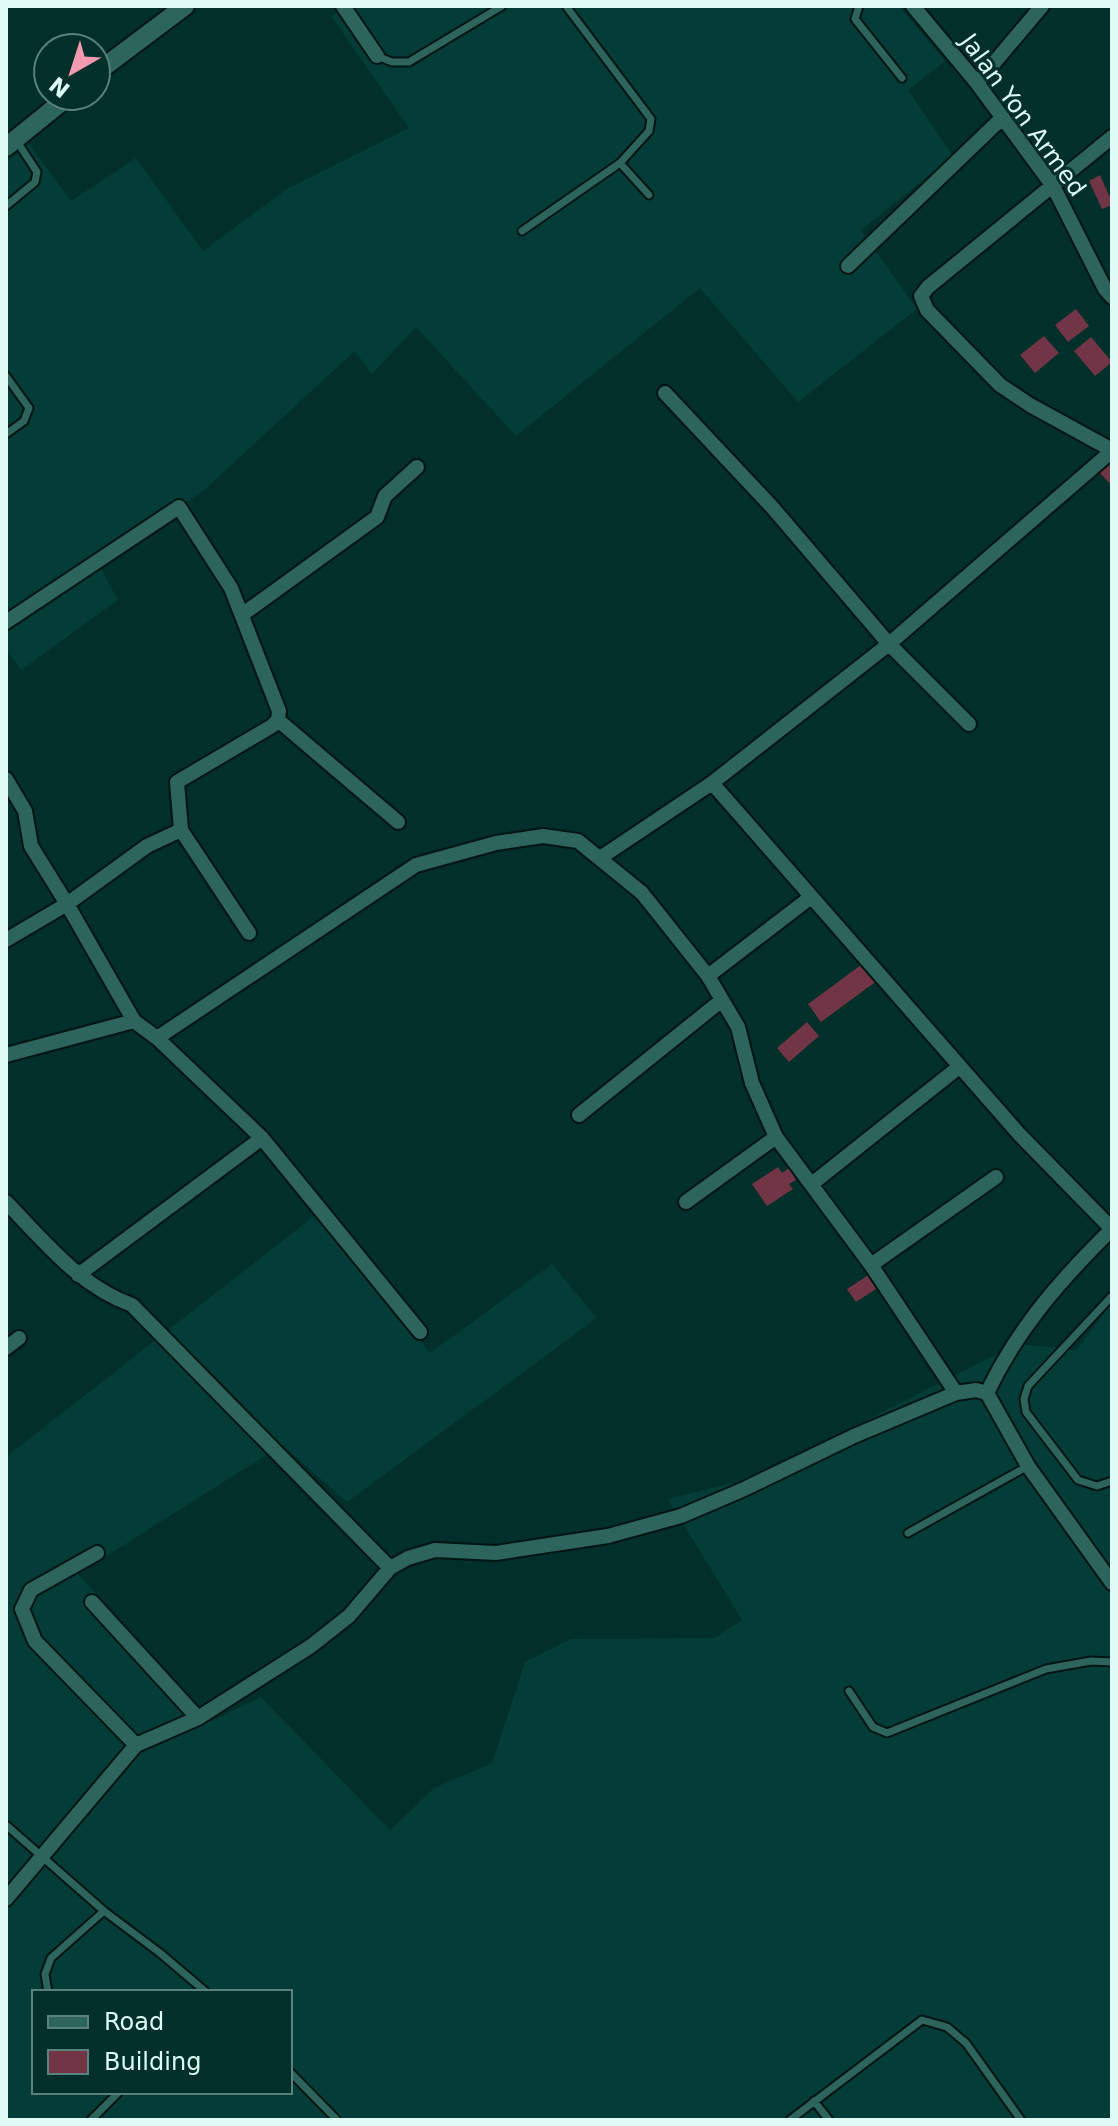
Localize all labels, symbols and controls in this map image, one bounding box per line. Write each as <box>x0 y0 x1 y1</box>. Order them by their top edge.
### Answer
street label: Jalan Yon Armed <box>953 27 1091 202</box>
north arrow <box>32 32 112 112</box>
text: N <box>45 72 75 103</box>
legend <box>32 1990 292 2094</box>
text: Road <box>104 2008 164 2036</box>
text: Building <box>104 2048 201 2076</box>

